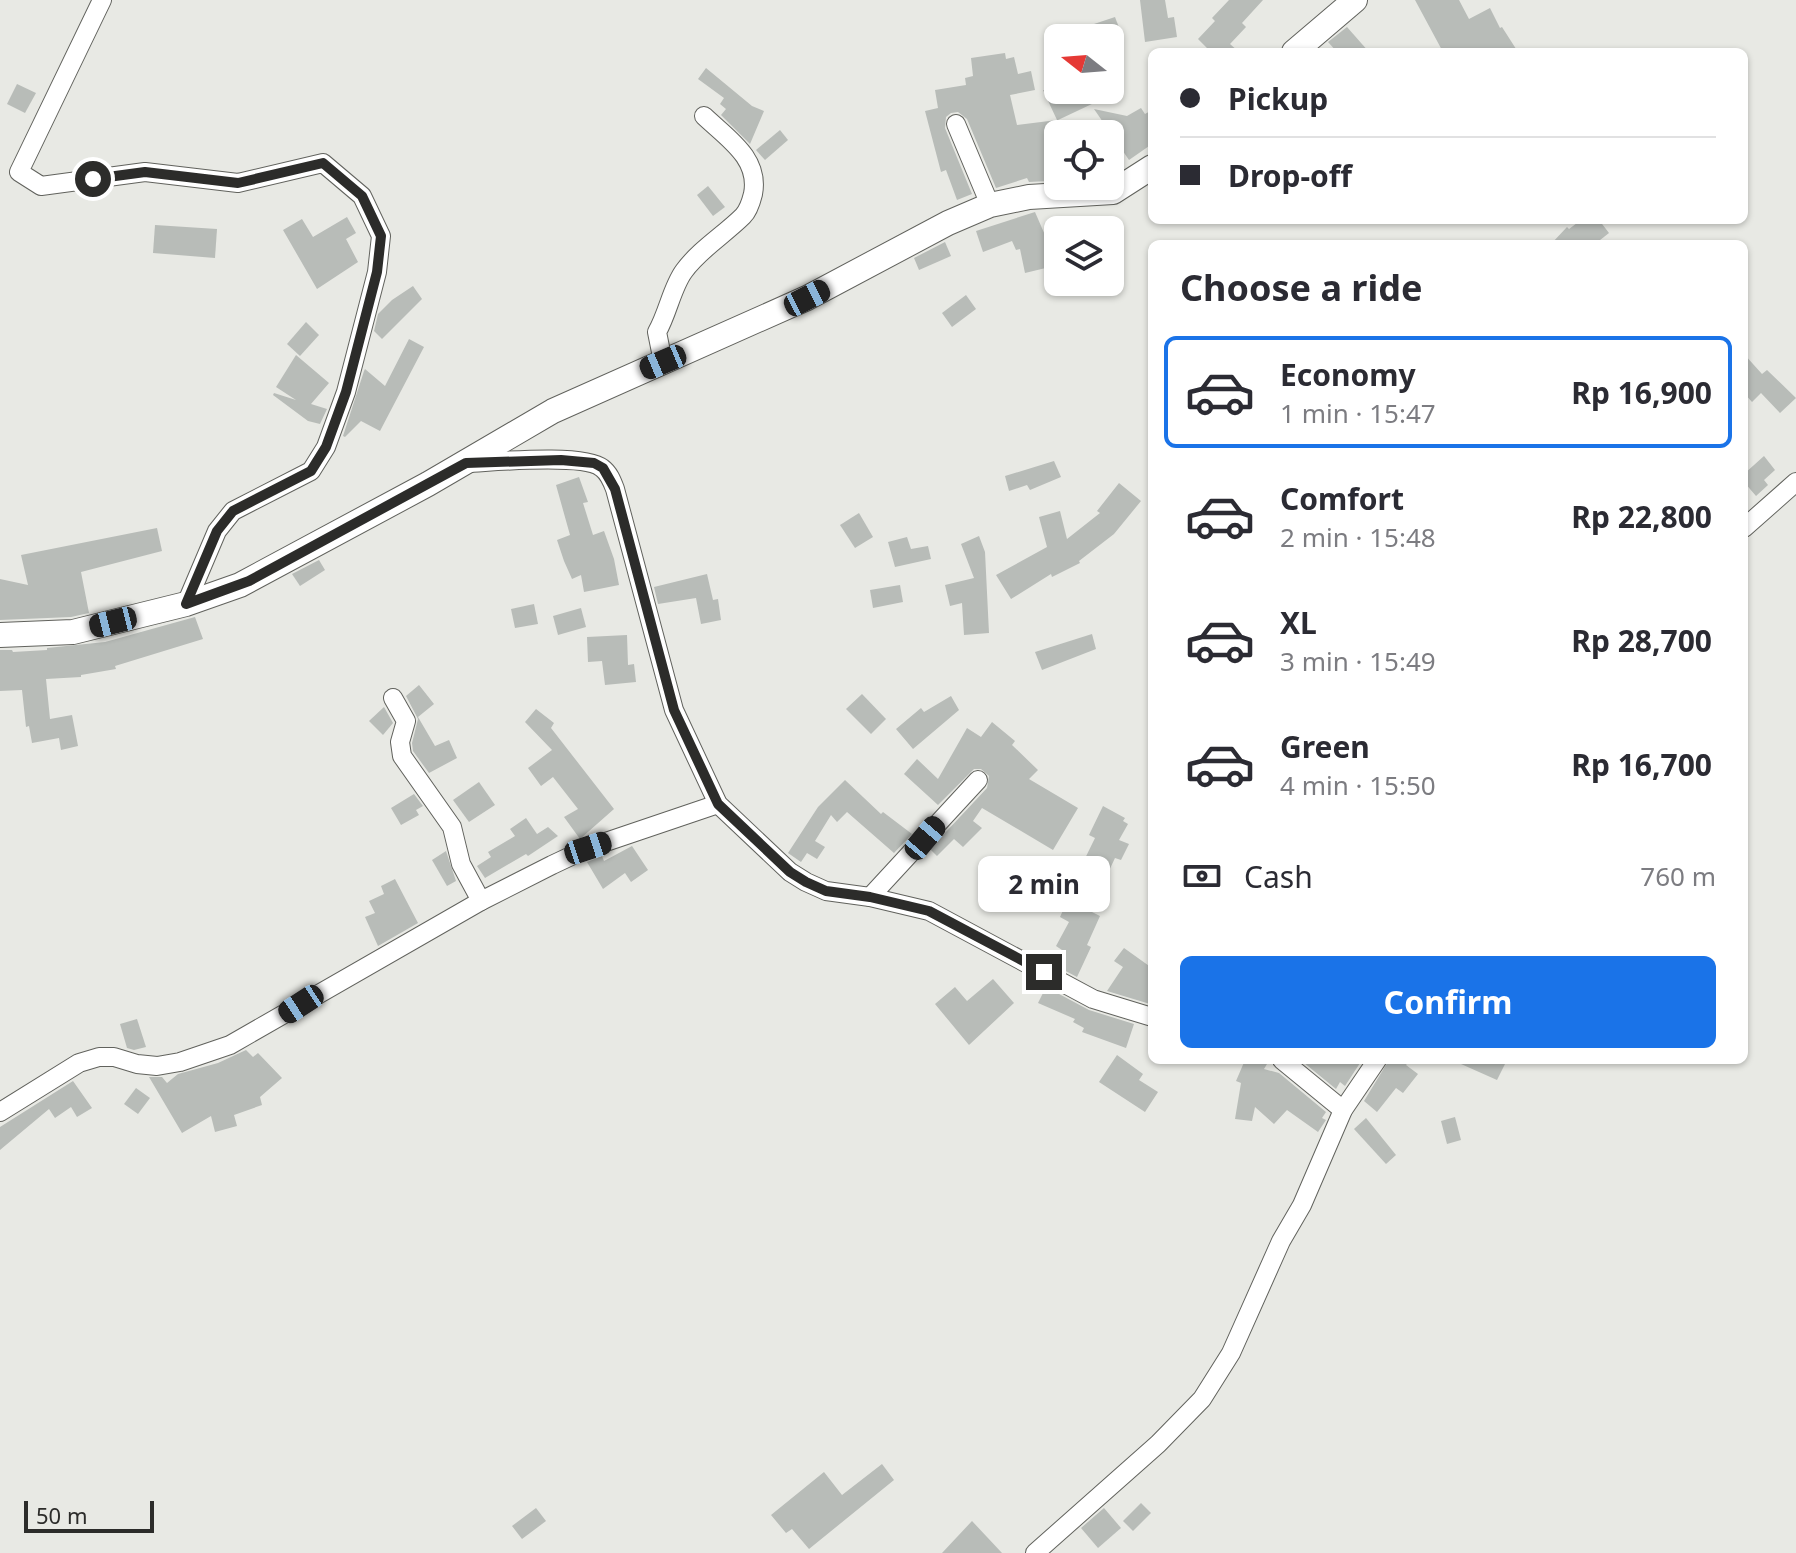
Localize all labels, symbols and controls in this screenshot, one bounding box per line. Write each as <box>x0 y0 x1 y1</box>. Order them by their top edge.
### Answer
north arrow <box>1044 24 1124 104</box>
map controls <box>1044 24 1124 296</box>
text: Pickup <box>1228 78 1328 119</box>
button: locate <box>1044 120 1124 200</box>
text: Drop-off <box>1228 155 1352 196</box>
route start <box>75 161 111 197</box>
button: layers <box>1044 216 1124 296</box>
text: Choose a ride <box>1180 263 1422 312</box>
car <box>780 276 834 320</box>
car <box>636 342 690 382</box>
text: Economy <box>1280 354 1416 395</box>
icon: car <box>1184 356 1256 428</box>
text: Rp 16,900 <box>1571 372 1712 413</box>
text: 1 min · 15:47 <box>1280 395 1436 431</box>
text: Comfort <box>1280 478 1404 519</box>
icon: car <box>1184 480 1256 552</box>
text: Rp 22,800 <box>1571 496 1712 537</box>
text: 2 min · 15:48 <box>1280 519 1436 555</box>
text: XL <box>1280 602 1317 643</box>
icon: car <box>1184 604 1256 676</box>
car <box>87 605 139 639</box>
text: Rp 28,700 <box>1571 620 1712 661</box>
text: 3 min · 15:49 <box>1280 643 1436 679</box>
text: Green <box>1280 726 1370 767</box>
icon: car <box>1184 728 1256 800</box>
text: Rp 16,700 <box>1571 744 1712 785</box>
text: 4 min · 15:50 <box>1280 767 1436 803</box>
car <box>900 812 950 864</box>
car <box>561 829 615 867</box>
icon: cash <box>1180 854 1224 898</box>
callout: 2 min <box>978 856 1110 912</box>
text: Cash <box>1244 856 1313 897</box>
text: 760 m <box>1640 858 1716 894</box>
text: 2 min <box>1008 866 1080 902</box>
route end <box>1026 954 1062 990</box>
button: Confirm <box>1180 956 1716 1048</box>
car <box>274 981 328 1027</box>
scale bar <box>24 1497 154 1533</box>
text: 50 m <box>36 1500 87 1530</box>

